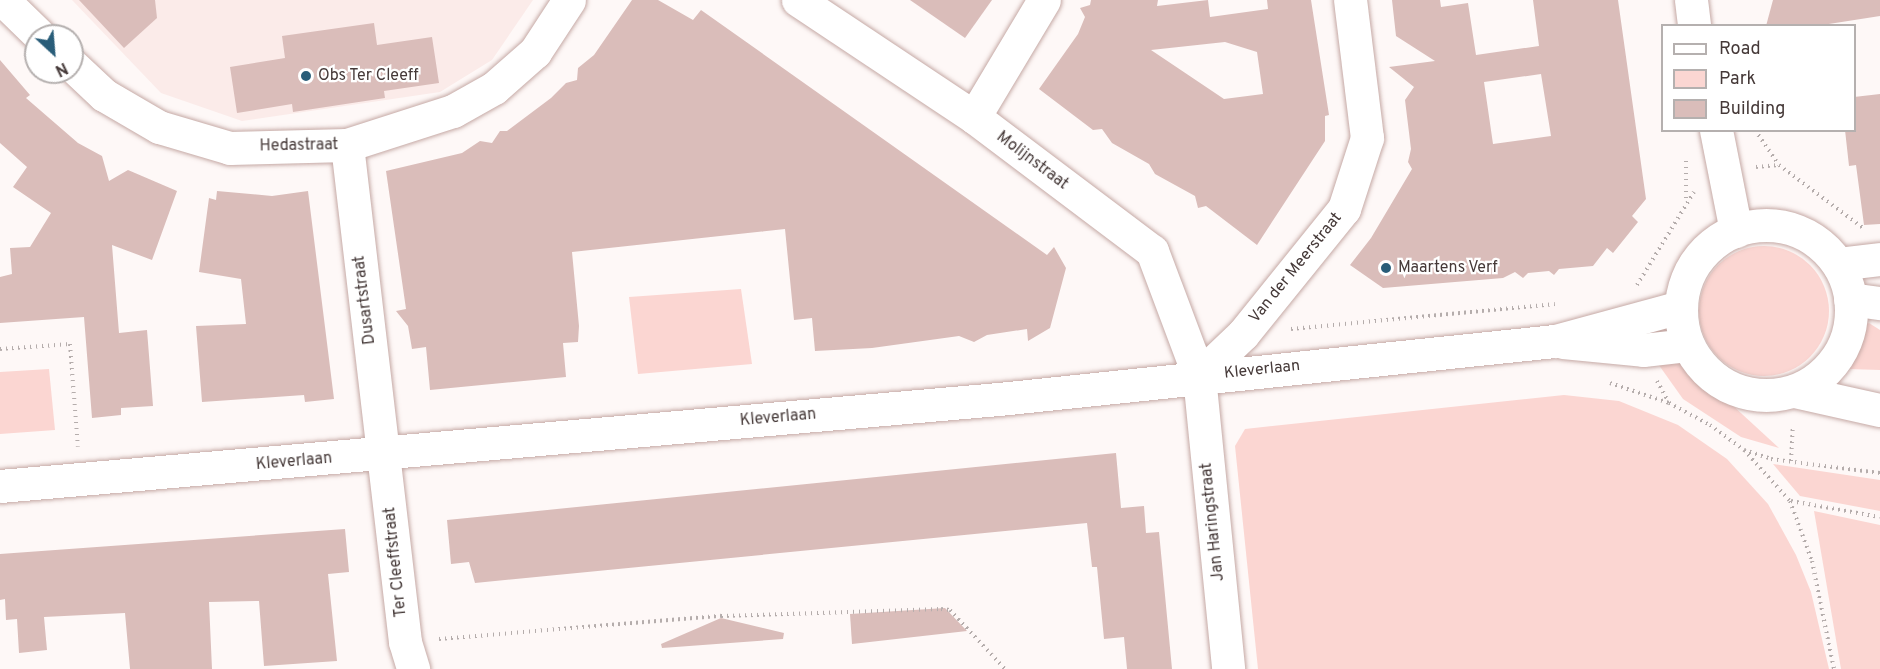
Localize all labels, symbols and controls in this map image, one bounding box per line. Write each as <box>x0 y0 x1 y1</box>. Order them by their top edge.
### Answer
north arrow <box>24 24 84 84</box>
legend <box>1661 24 1856 132</box>
text: Road <box>1719 38 1761 61</box>
text: N <box>51 57 71 80</box>
place label: Obs Ter Cleeff <box>318 66 419 86</box>
text: Park <box>1719 68 1756 91</box>
marker: Obs Ter Cleeff <box>299 69 313 83</box>
text: Building <box>1719 98 1785 121</box>
street label: Molijnstraat <box>992 128 1072 194</box>
street label: Hedastraat <box>259 136 339 156</box>
street label: Van der Meerstraat <box>1246 209 1346 327</box>
street label: Dusartstraat <box>350 254 380 346</box>
place label: Maartens Verf <box>1398 258 1498 278</box>
marker: Maartens Verf <box>1379 261 1393 275</box>
street label: Kleverlaan <box>1223 356 1301 384</box>
street label: Kleverlaan <box>739 405 817 431</box>
street label: Kleverlaan <box>255 449 333 475</box>
street label: Jan Haringstraat <box>1197 462 1229 582</box>
street label: Ter Cleeffstraat <box>381 506 411 618</box>

